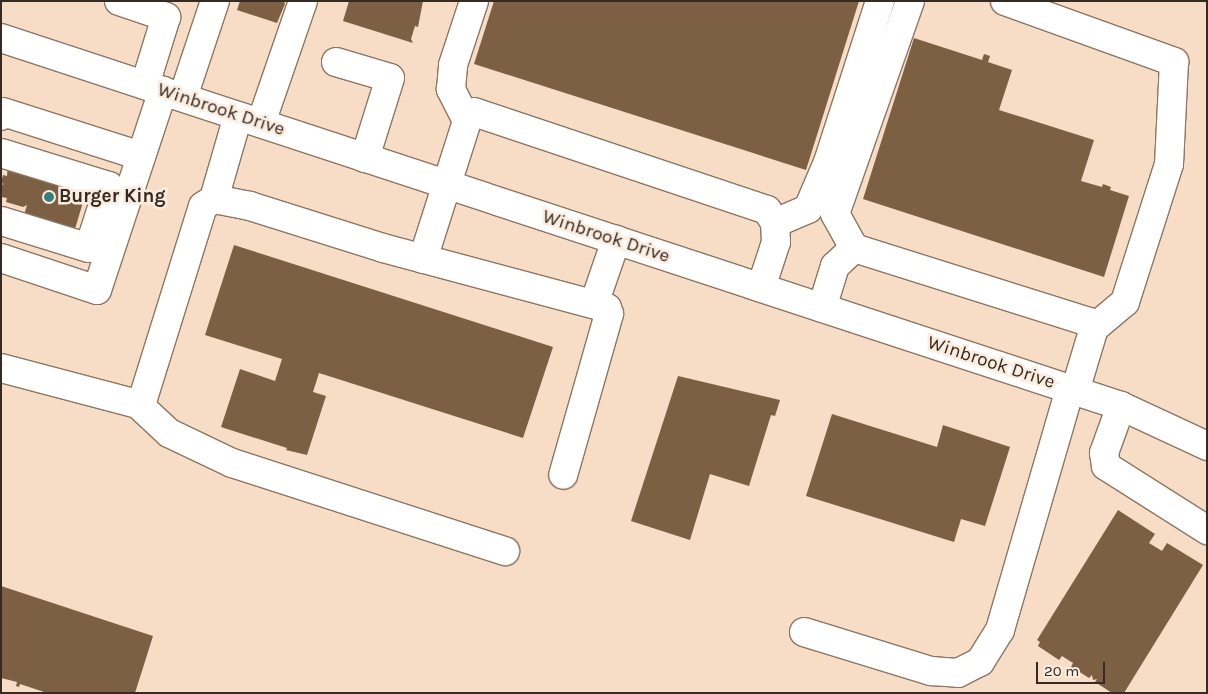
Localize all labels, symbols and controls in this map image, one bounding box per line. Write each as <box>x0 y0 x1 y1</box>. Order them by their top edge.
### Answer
street label: Winbrook Drive <box>154 79 288 141</box>
place label: Burger King <box>59 186 165 208</box>
marker: Burger King <box>43 191 55 203</box>
street label: Winbrook Drive <box>539 206 673 268</box>
street label: Winbrook Drive <box>924 332 1058 394</box>
scale bar <box>1038 652 1107 684</box>
text: 20 m <box>1044 662 1079 680</box>

